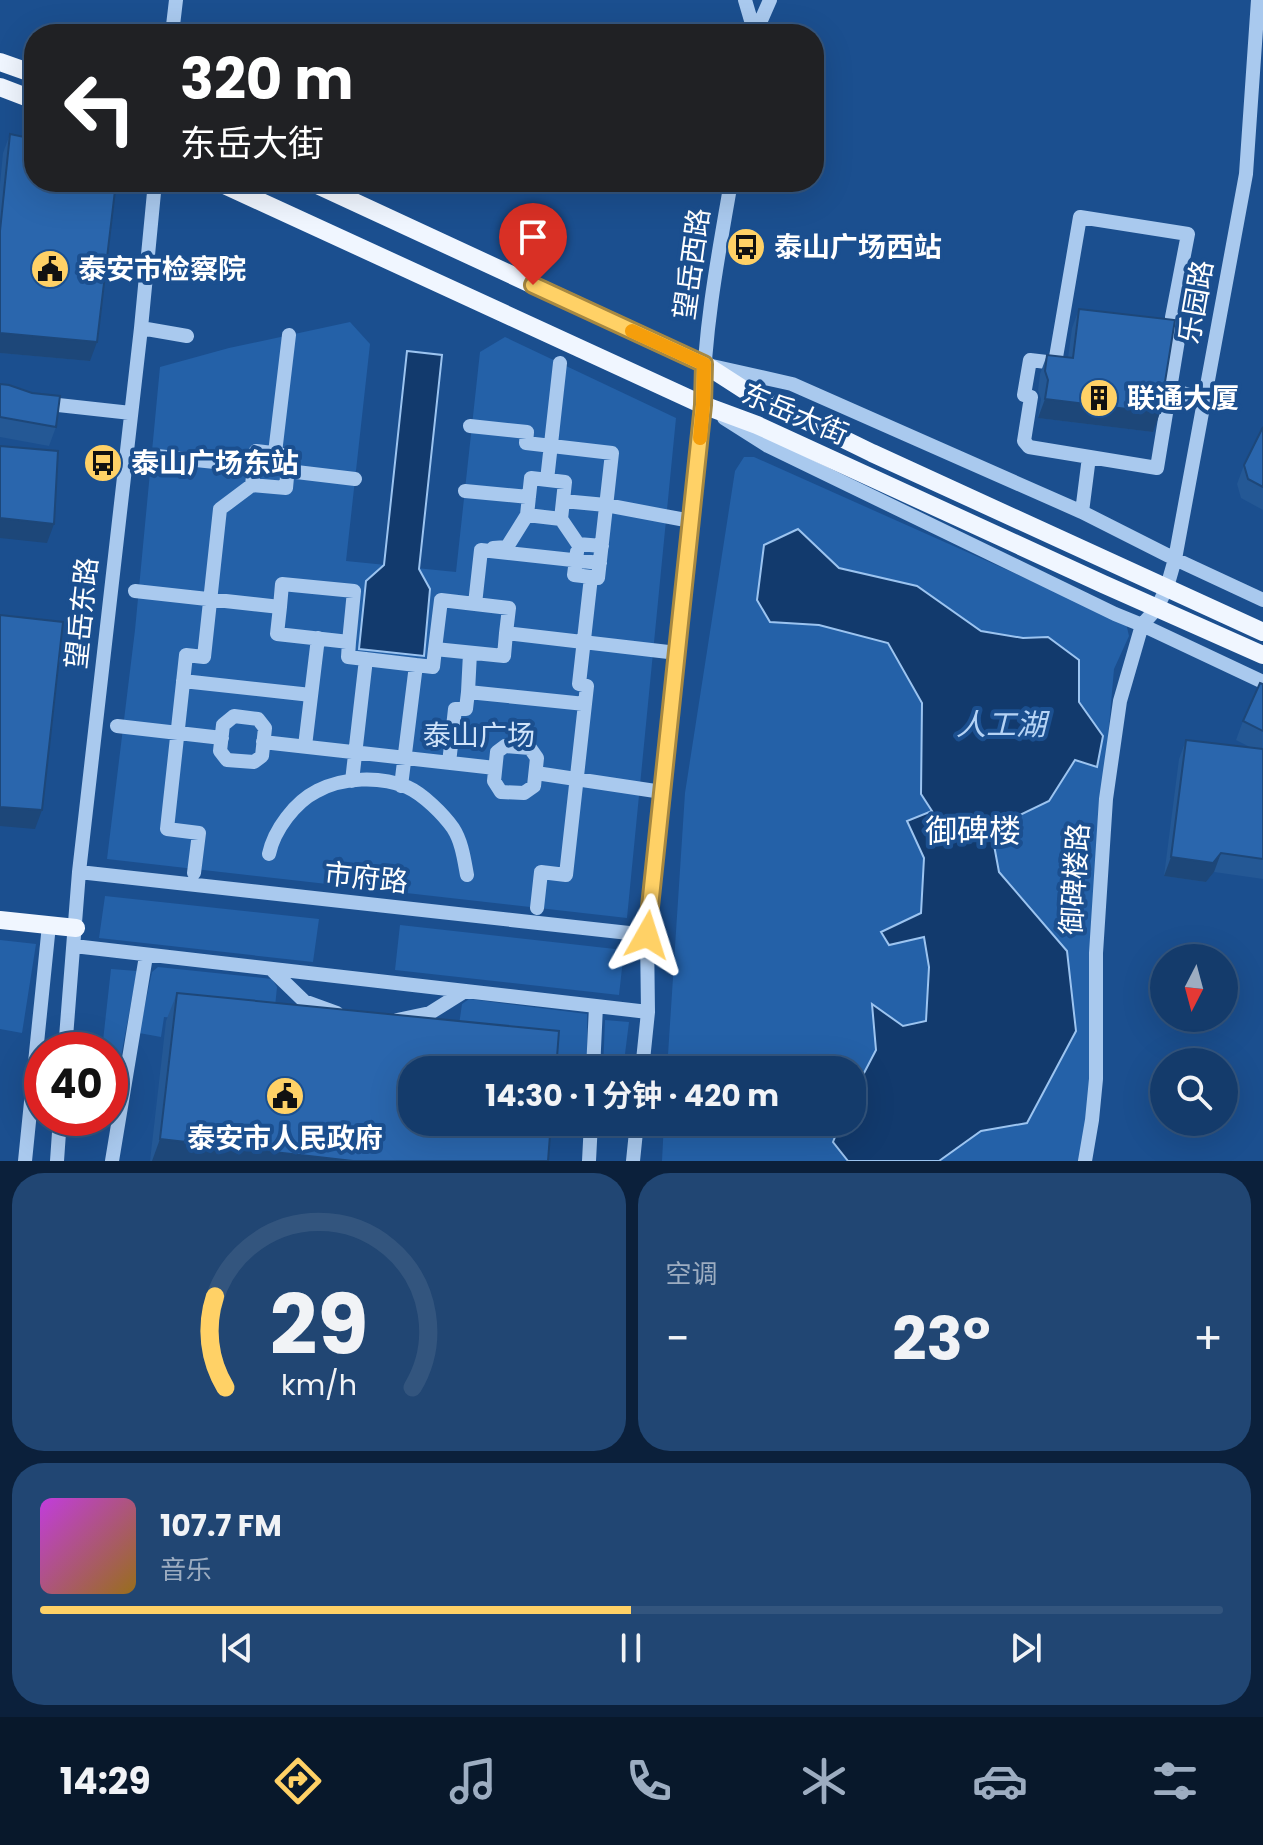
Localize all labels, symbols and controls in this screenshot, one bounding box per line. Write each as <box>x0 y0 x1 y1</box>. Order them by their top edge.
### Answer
text: 320 m <box>180 40 354 119</box>
icon: left <box>48 56 152 160</box>
text: 东岳大街 <box>180 118 324 169</box>
pin <box>499 203 567 285</box>
street label: 望岳西路 <box>665 206 719 322</box>
icon: arrive <box>511 215 555 259</box>
bus stop icon: 泰山广场西站 <box>725 226 767 268</box>
place label: 泰山广场西站 <box>774 228 942 267</box>
public building icon: 泰安市检察院 <box>29 248 71 290</box>
place label: 泰安市检察院 <box>78 250 246 289</box>
street label: 乐园路 <box>1170 257 1222 347</box>
street label: 东岳大街 <box>736 374 854 454</box>
building icon: 联通大厦 <box>1078 377 1120 419</box>
place label: 联通大厦 <box>1127 379 1239 418</box>
bus stop icon: 泰山广场东站 <box>82 442 124 484</box>
place label: 泰山广场东站 <box>131 444 299 483</box>
street label: 望岳东路 <box>57 555 107 671</box>
water label: 人工湖 <box>956 703 1050 746</box>
park label: 泰山广场 <box>423 716 535 755</box>
district label: 御碑楼 <box>925 808 1021 853</box>
street label: 御碑楼路 <box>1052 822 1098 936</box>
street label: 市府路 <box>322 854 410 902</box>
position arrow <box>605 893 689 977</box>
north arrow <box>1150 944 1238 1032</box>
map controls <box>1150 944 1238 1136</box>
speed limit sign: 40 <box>24 1032 128 1136</box>
button: search <box>1150 1048 1238 1136</box>
text: 14:30 · 1 分钟 · 420 m <box>485 1074 779 1117</box>
public building icon: 泰安市人民政府 <box>264 1075 306 1117</box>
place label: 泰安市人民政府 <box>187 1119 383 1158</box>
text: 空调 <box>666 1256 718 1292</box>
text: 29 <box>269 1267 368 1383</box>
text: 23° <box>892 1297 991 1381</box>
text: − <box>666 1308 690 1369</box>
text: + <box>1193 1308 1223 1369</box>
text: km/h <box>281 1365 357 1405</box>
text: 107.7 FM <box>160 1504 282 1547</box>
text: 音乐 <box>160 1552 212 1588</box>
icon: previous <box>215 1626 259 1670</box>
icon: pause <box>609 1626 653 1670</box>
icon: next <box>1004 1626 1048 1670</box>
icon: directions <box>270 1753 326 1809</box>
icon: music <box>445 1753 501 1809</box>
icon: phone <box>621 1753 677 1809</box>
icon: climate <box>796 1753 852 1809</box>
icon: car <box>972 1753 1028 1809</box>
icon: filters <box>1147 1753 1203 1809</box>
text: 14:29 <box>60 1756 151 1807</box>

